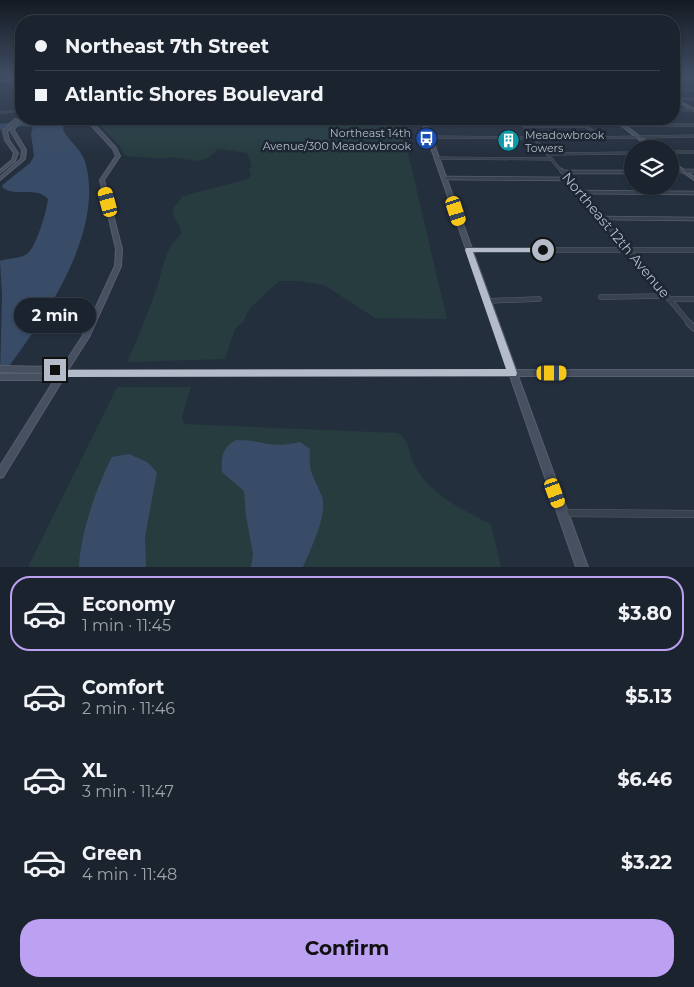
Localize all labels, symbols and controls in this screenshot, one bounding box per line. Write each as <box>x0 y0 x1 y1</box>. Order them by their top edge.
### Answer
text: Northeast 7th Street <box>65 35 269 58</box>
text: Atlantic Shores Boulevard <box>65 83 324 106</box>
place label: Northeast 14th Avenue/300 Meadowbrook <box>263 126 411 153</box>
bus stop icon: Northeast 14th Avenue/300 Meadowbrook <box>415 127 439 151</box>
place label: Meadowbrook Towers <box>525 128 605 155</box>
building icon: Meadowbrook Towers <box>497 129 521 153</box>
map controls <box>624 140 679 195</box>
button: layers <box>624 140 679 195</box>
street label: Northeast 12th Avenue <box>558 169 674 301</box>
car <box>96 186 119 218</box>
car <box>444 194 467 228</box>
route start <box>532 239 554 261</box>
callout: 2 min <box>14 298 96 332</box>
text: 2 min <box>32 306 78 325</box>
route end <box>44 359 66 381</box>
car <box>537 366 567 381</box>
car <box>542 476 567 510</box>
icon: car <box>22 591 67 636</box>
text: Economy <box>82 593 175 616</box>
text: $3.80 <box>618 602 672 625</box>
text: 1 min · 11:45 <box>82 616 171 635</box>
icon: car <box>22 674 67 719</box>
text: Comfort <box>82 676 164 699</box>
text: $5.13 <box>625 685 672 708</box>
text: 2 min · 11:46 <box>82 699 175 718</box>
icon: car <box>22 757 67 802</box>
text: XL <box>82 759 107 782</box>
text: $6.46 <box>617 768 672 791</box>
text: 3 min · 11:47 <box>82 782 174 801</box>
icon: car <box>22 840 67 885</box>
text: Green <box>82 842 142 865</box>
text: $3.22 <box>621 851 672 874</box>
text: 4 min · 11:48 <box>82 865 177 884</box>
button: Confirm <box>20 919 674 977</box>

